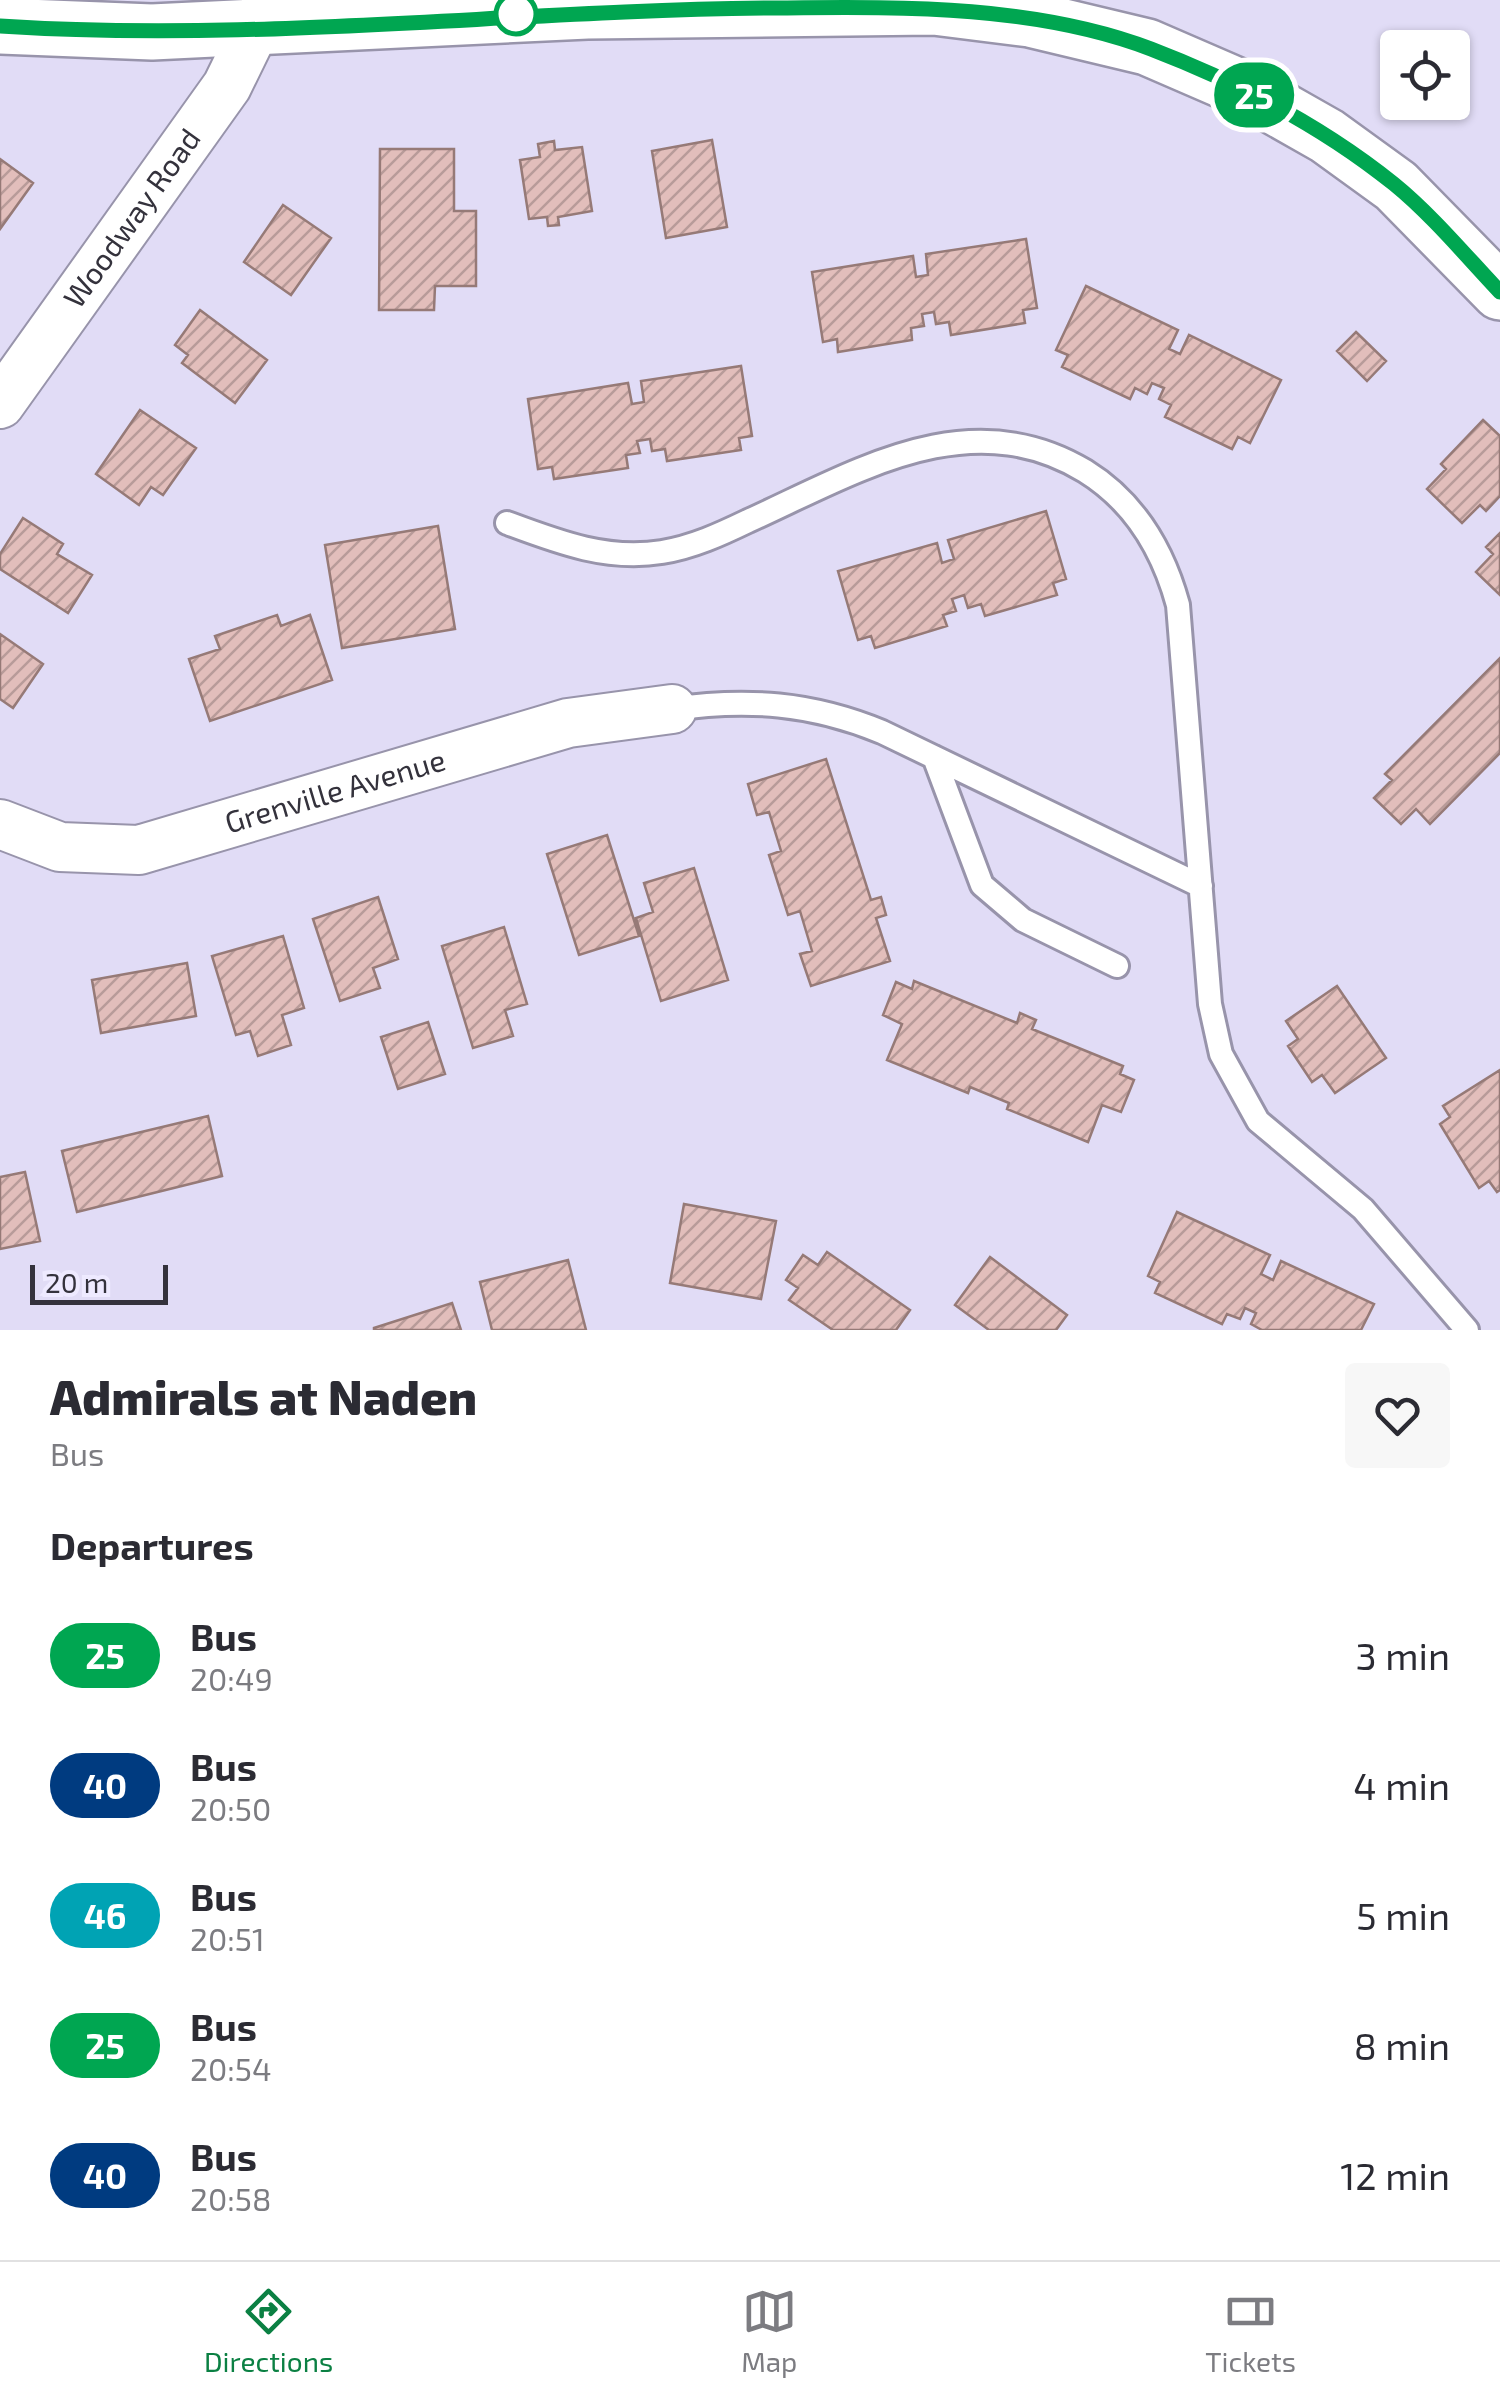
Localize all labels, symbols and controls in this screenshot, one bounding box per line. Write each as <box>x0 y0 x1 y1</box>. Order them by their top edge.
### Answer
unlabelled marker <box>495 0 537 35</box>
map controls <box>1380 30 1470 120</box>
button: locate <box>1380 30 1470 120</box>
line badge: 25 <box>1209 62 1299 128</box>
text: 25 <box>1234 74 1274 116</box>
street label: Woodway Road <box>55 121 207 314</box>
street label: Grenville Avenue <box>220 740 449 840</box>
scale bar <box>30 1260 168 1304</box>
text: 20 m <box>45 1265 108 1299</box>
button: heart <box>1345 1363 1450 1468</box>
text: Admirals at Naden <box>50 1367 477 1425</box>
text: Bus <box>50 1434 104 1472</box>
text: Departures <box>50 1522 254 1568</box>
text: Bus <box>190 1613 257 1659</box>
text: 3 min <box>1356 1632 1450 1678</box>
text: 25 <box>85 1634 125 1676</box>
text: 20:49 <box>190 1659 273 1697</box>
text: Bus <box>190 1743 257 1789</box>
text: 4 min <box>1353 1762 1450 1808</box>
text: 40 <box>83 1764 127 1806</box>
text: 20:50 <box>190 1789 271 1827</box>
text: Bus <box>190 1873 257 1919</box>
text: 5 min <box>1356 1892 1450 1938</box>
text: 46 <box>84 1894 126 1936</box>
text: 20:51 <box>190 1919 265 1957</box>
text: Bus <box>190 2003 257 2049</box>
text: 8 min <box>1354 2022 1450 2068</box>
text: 25 <box>85 2024 125 2066</box>
text: 20:54 <box>190 2049 272 2087</box>
text: Bus <box>190 2133 257 2179</box>
text: 12 min <box>1340 2152 1450 2198</box>
text: 40 <box>83 2154 127 2196</box>
text: 20:58 <box>190 2179 271 2217</box>
tab: Directions <box>204 2284 333 2378</box>
tab: Map <box>741 2284 797 2378</box>
tab: Tickets <box>1205 2284 1296 2378</box>

